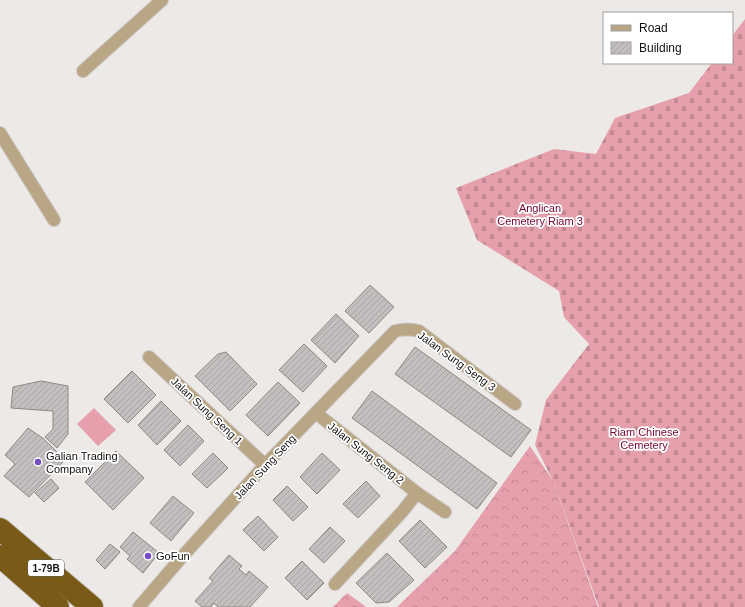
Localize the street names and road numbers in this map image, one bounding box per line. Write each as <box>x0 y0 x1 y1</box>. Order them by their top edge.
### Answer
street label: Jalan Sung Seng 3 <box>416 329 498 393</box>
street label: Jalan Sung Seng 1 <box>169 375 245 447</box>
street label: Jalan Sung Seng 2 <box>326 420 406 486</box>
street label: Jalan Sung Seng <box>232 432 298 502</box>
road number: 1-79B <box>28 560 64 576</box>

